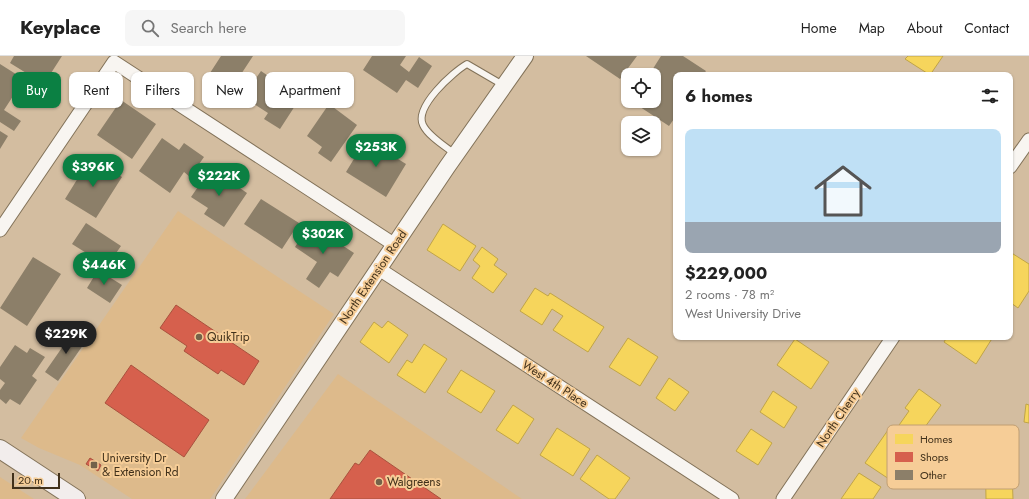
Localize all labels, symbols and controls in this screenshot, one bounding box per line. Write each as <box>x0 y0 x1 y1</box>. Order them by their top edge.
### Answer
search box <box>125 10 405 46</box>
text: Keyplace <box>20 14 101 41</box>
icon: search <box>139 17 161 39</box>
text: Search here <box>171 17 246 39</box>
text: Home <box>801 18 837 38</box>
text: Map <box>859 18 885 38</box>
text: About <box>907 18 942 38</box>
text: Contact <box>964 18 1009 38</box>
map controls <box>621 68 661 156</box>
button: locate <box>621 68 661 108</box>
chip: Buy <box>12 72 61 108</box>
chip: Rent <box>69 72 123 108</box>
chip: Filters <box>131 72 194 108</box>
chip: New <box>202 72 257 108</box>
chip: Apartment <box>265 72 354 108</box>
text: 6 homes <box>685 84 753 108</box>
icon: filters <box>979 85 1001 107</box>
button: layers <box>621 116 661 156</box>
pin: $253K <box>348 134 404 168</box>
text: $253K <box>355 137 397 156</box>
pin: $396K <box>65 154 121 188</box>
icon: home <box>807 155 879 227</box>
text: $396K <box>72 157 114 176</box>
pin: $222K <box>191 163 247 197</box>
text: $222K <box>198 166 240 185</box>
pin: $302K <box>295 221 351 255</box>
text: $302K <box>302 224 344 243</box>
street label: North Extension Road <box>335 226 411 328</box>
pin: $446K <box>76 252 132 286</box>
text: $446K <box>82 255 126 274</box>
text: $229,000 <box>685 261 767 285</box>
text: 2 rooms · 78 m² <box>685 285 774 304</box>
text: West University Drive <box>685 304 801 323</box>
pin: $229K <box>38 321 94 355</box>
text: $229K <box>45 324 87 343</box>
place label: QuikTrip <box>207 328 250 346</box>
marker: QuikTrip <box>194 332 204 342</box>
street label: West 4th Place <box>519 356 591 412</box>
street label: North Cherry <box>812 384 865 451</box>
legend <box>887 425 1019 489</box>
text: Homes <box>920 431 953 447</box>
place label: University Dr & Extension Rd <box>102 449 179 481</box>
text: Shops <box>920 449 949 465</box>
marker: University Dr & Extension Rd <box>89 460 99 470</box>
text: Other <box>920 467 947 483</box>
scale bar <box>12 471 60 490</box>
text: 20 m <box>18 472 43 488</box>
place label: Walgreens <box>387 473 441 491</box>
marker: Walgreens <box>374 477 384 487</box>

